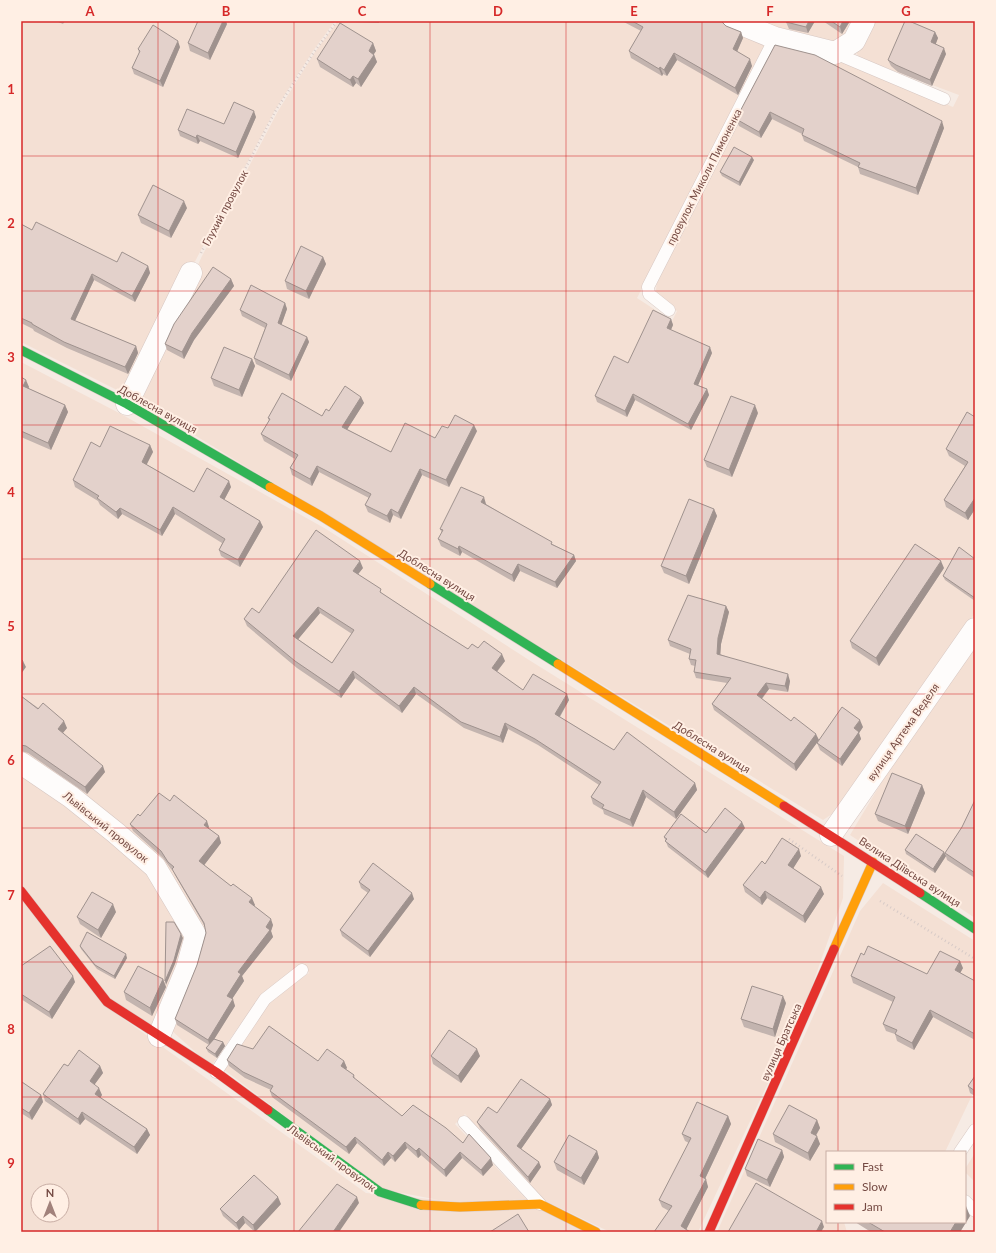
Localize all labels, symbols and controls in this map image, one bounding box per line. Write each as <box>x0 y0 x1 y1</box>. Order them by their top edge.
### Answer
text: A <box>84 3 95 19</box>
text: B <box>222 3 231 19</box>
text: C <box>358 3 367 19</box>
text: D <box>493 3 503 19</box>
text: E <box>630 3 638 19</box>
text: F <box>766 3 774 19</box>
text: G <box>901 3 911 19</box>
text: 1 <box>7 81 15 97</box>
street label: провулок Миколи Пимоненка <box>663 106 744 247</box>
street label: Глухий провулок <box>199 167 250 248</box>
text: 2 <box>7 215 15 231</box>
text: 3 <box>7 349 15 365</box>
street label: Доблесна вулиця <box>117 382 200 436</box>
text: 4 <box>7 484 15 500</box>
street label: Доблесна вулиця <box>396 546 478 603</box>
text: 5 <box>7 618 15 634</box>
street label: вулиця Артема Веделя <box>864 681 941 783</box>
street label: Доблесна вулиця <box>671 718 753 775</box>
text: 6 <box>7 752 15 768</box>
street label: Львівський провулок <box>60 788 152 865</box>
street label: Велика Діївська вулиця <box>857 834 964 909</box>
text: 7 <box>7 887 15 903</box>
street label: вулиця Братська <box>758 1001 803 1083</box>
text: 8 <box>7 1021 15 1037</box>
street label: Львівський провулок <box>285 1121 379 1194</box>
legend <box>826 1151 966 1223</box>
text: 9 <box>7 1155 15 1171</box>
text: Fast <box>862 1159 884 1174</box>
text: Slow <box>862 1179 888 1194</box>
north arrow <box>30 1183 70 1223</box>
text: N <box>46 1186 54 1199</box>
text: Jam <box>862 1199 883 1214</box>

